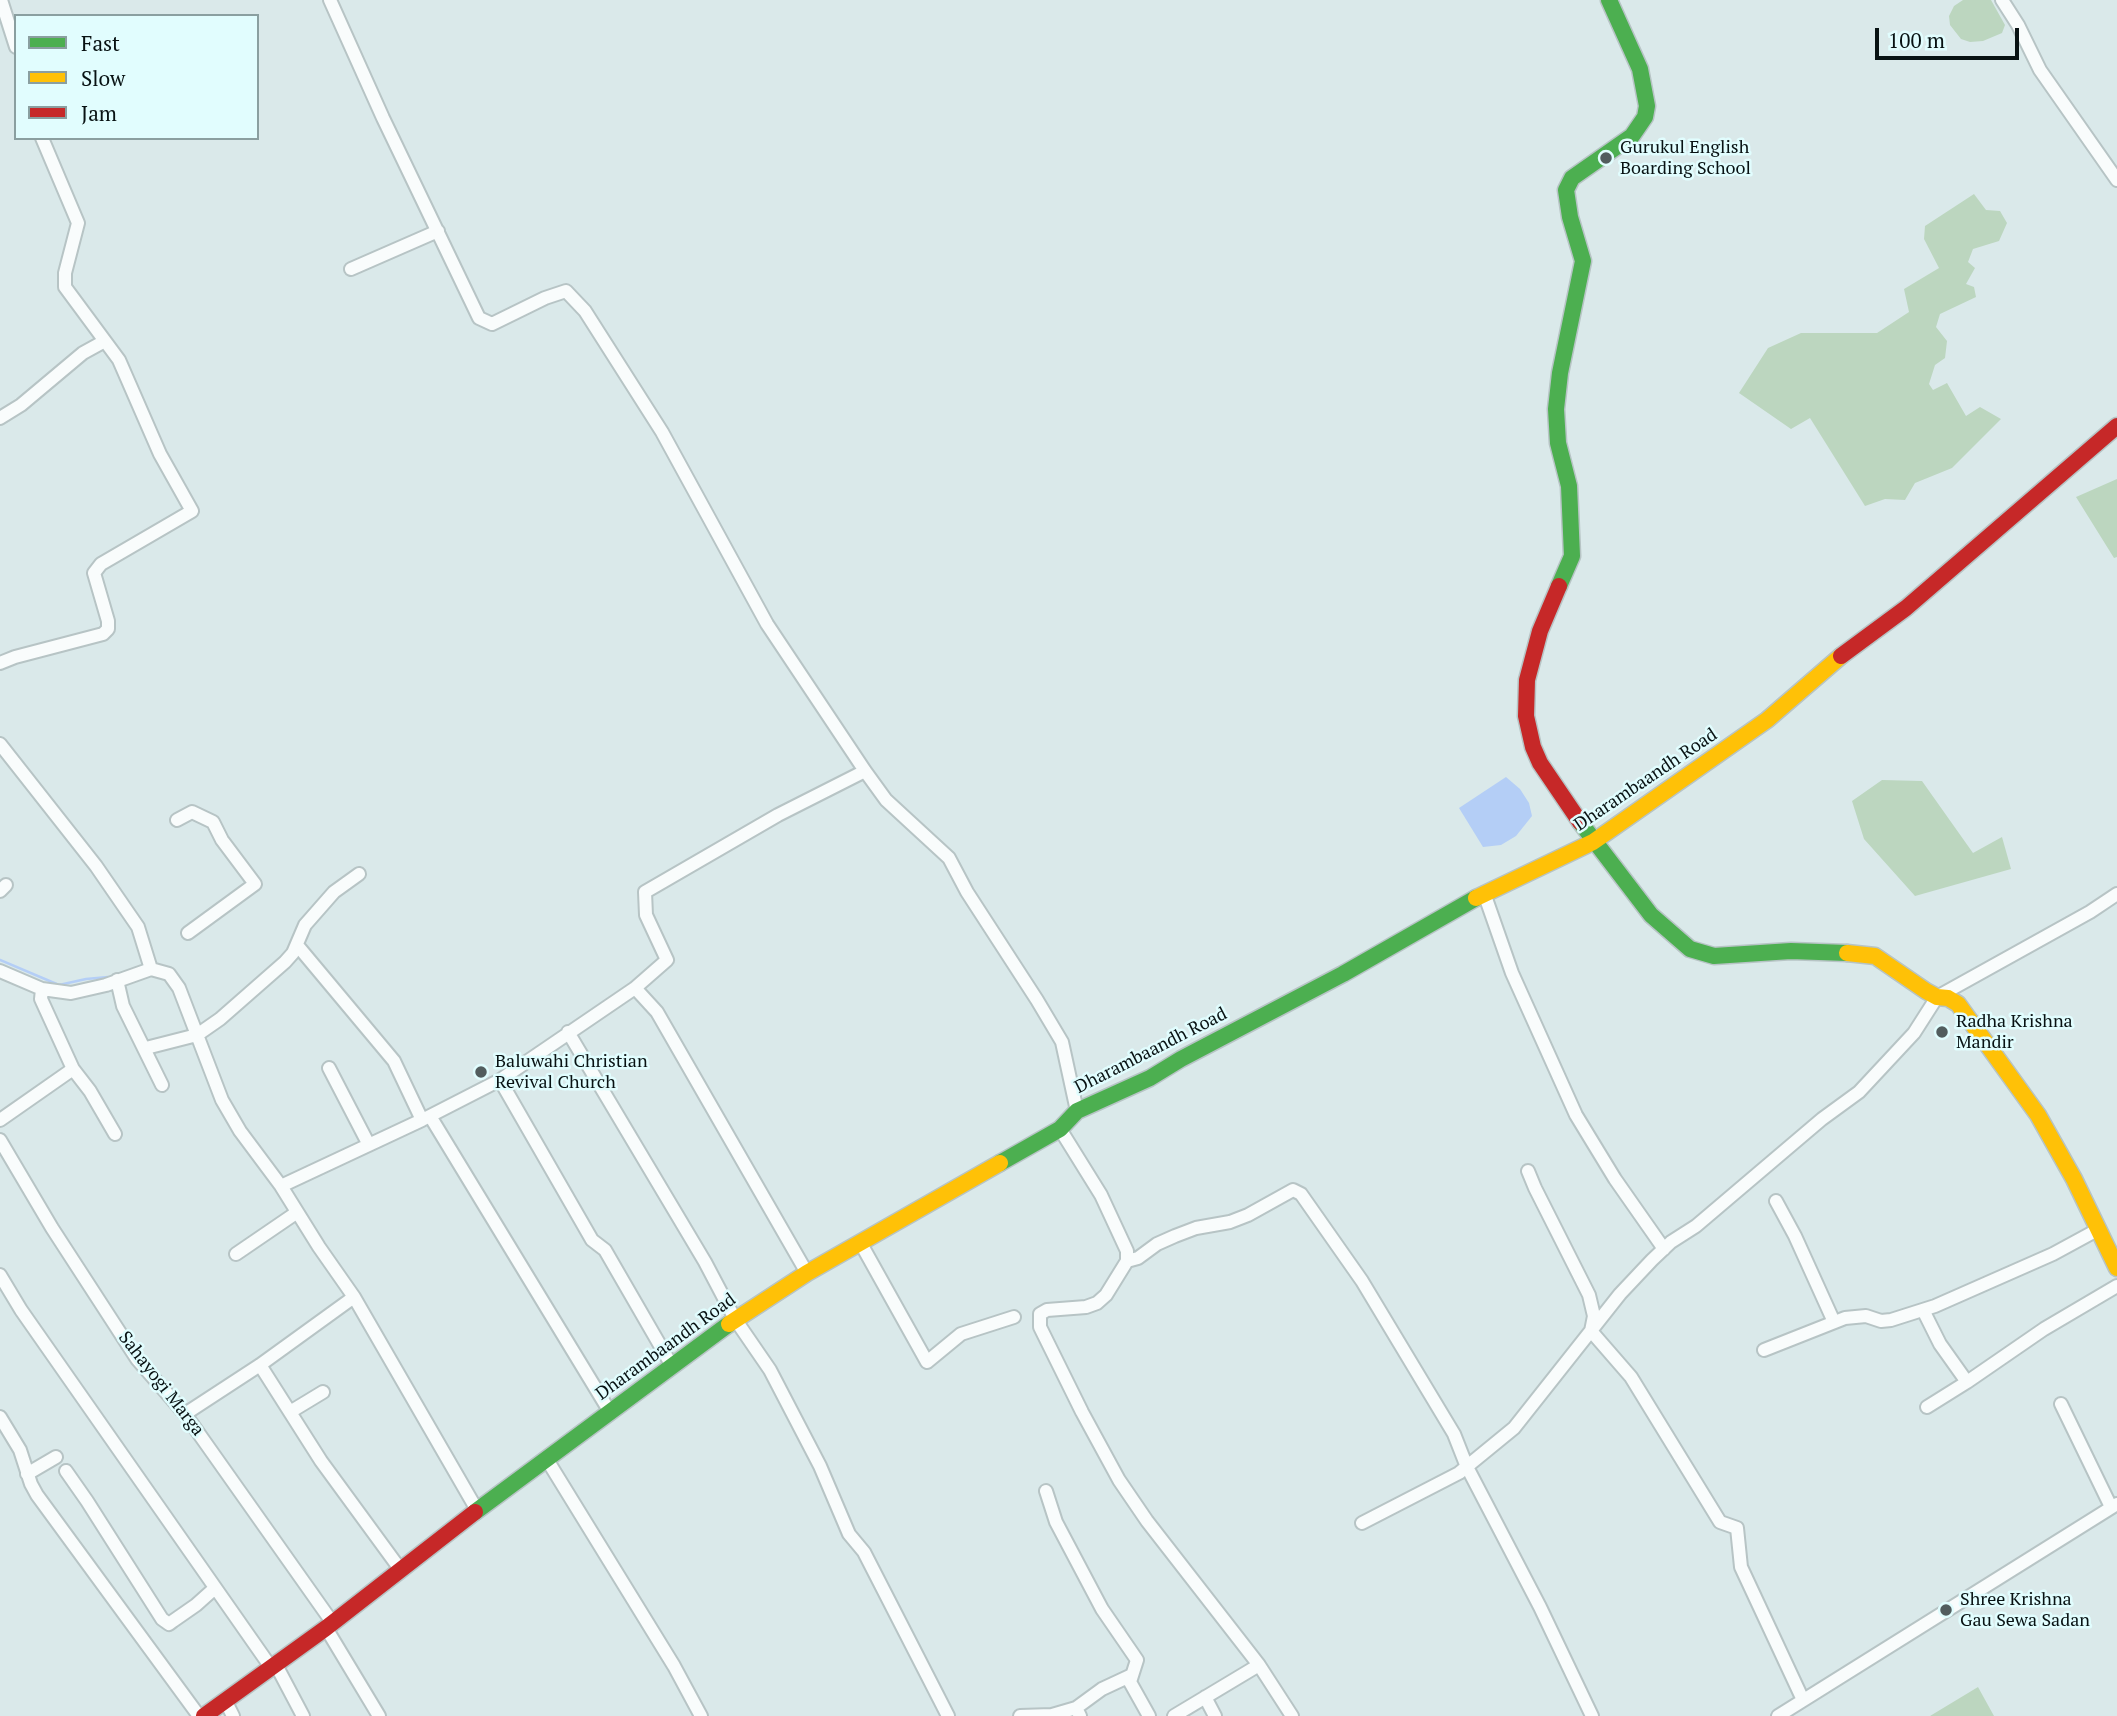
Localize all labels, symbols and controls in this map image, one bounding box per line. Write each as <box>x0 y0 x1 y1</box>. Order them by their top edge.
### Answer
legend <box>14 14 259 140</box>
scale bar <box>1879 14 2022 58</box>
text: 100 m <box>1888 26 1945 54</box>
text: Fast <box>81 29 120 57</box>
text: Slow <box>81 64 125 92</box>
text: Jam <box>81 99 117 127</box>
place label: Gurukul English Boarding School <box>1620 137 1751 180</box>
marker: Gurukul English Boarding School <box>1598 150 1614 166</box>
street label: Dharambaandh Road <box>1570 724 1722 836</box>
street label: Dharambaandh Road <box>1071 1003 1231 1099</box>
place label: Radha Krishna Mandir <box>1956 1011 2073 1054</box>
marker: Radha Krishna Mandir <box>1934 1024 1950 1040</box>
place label: Baluwahi Christian Revival Church <box>495 1051 648 1094</box>
marker: Baluwahi Christian Revival Church <box>473 1064 489 1080</box>
street label: Dharambaandh Road <box>592 1289 740 1405</box>
street label: Sahayogi Marga <box>114 1327 208 1441</box>
place label: Shree Krishna Gau Sewa Sadan <box>1960 1589 2090 1632</box>
marker: Shree Krishna Gau Sewa Sadan <box>1938 1602 1954 1618</box>

